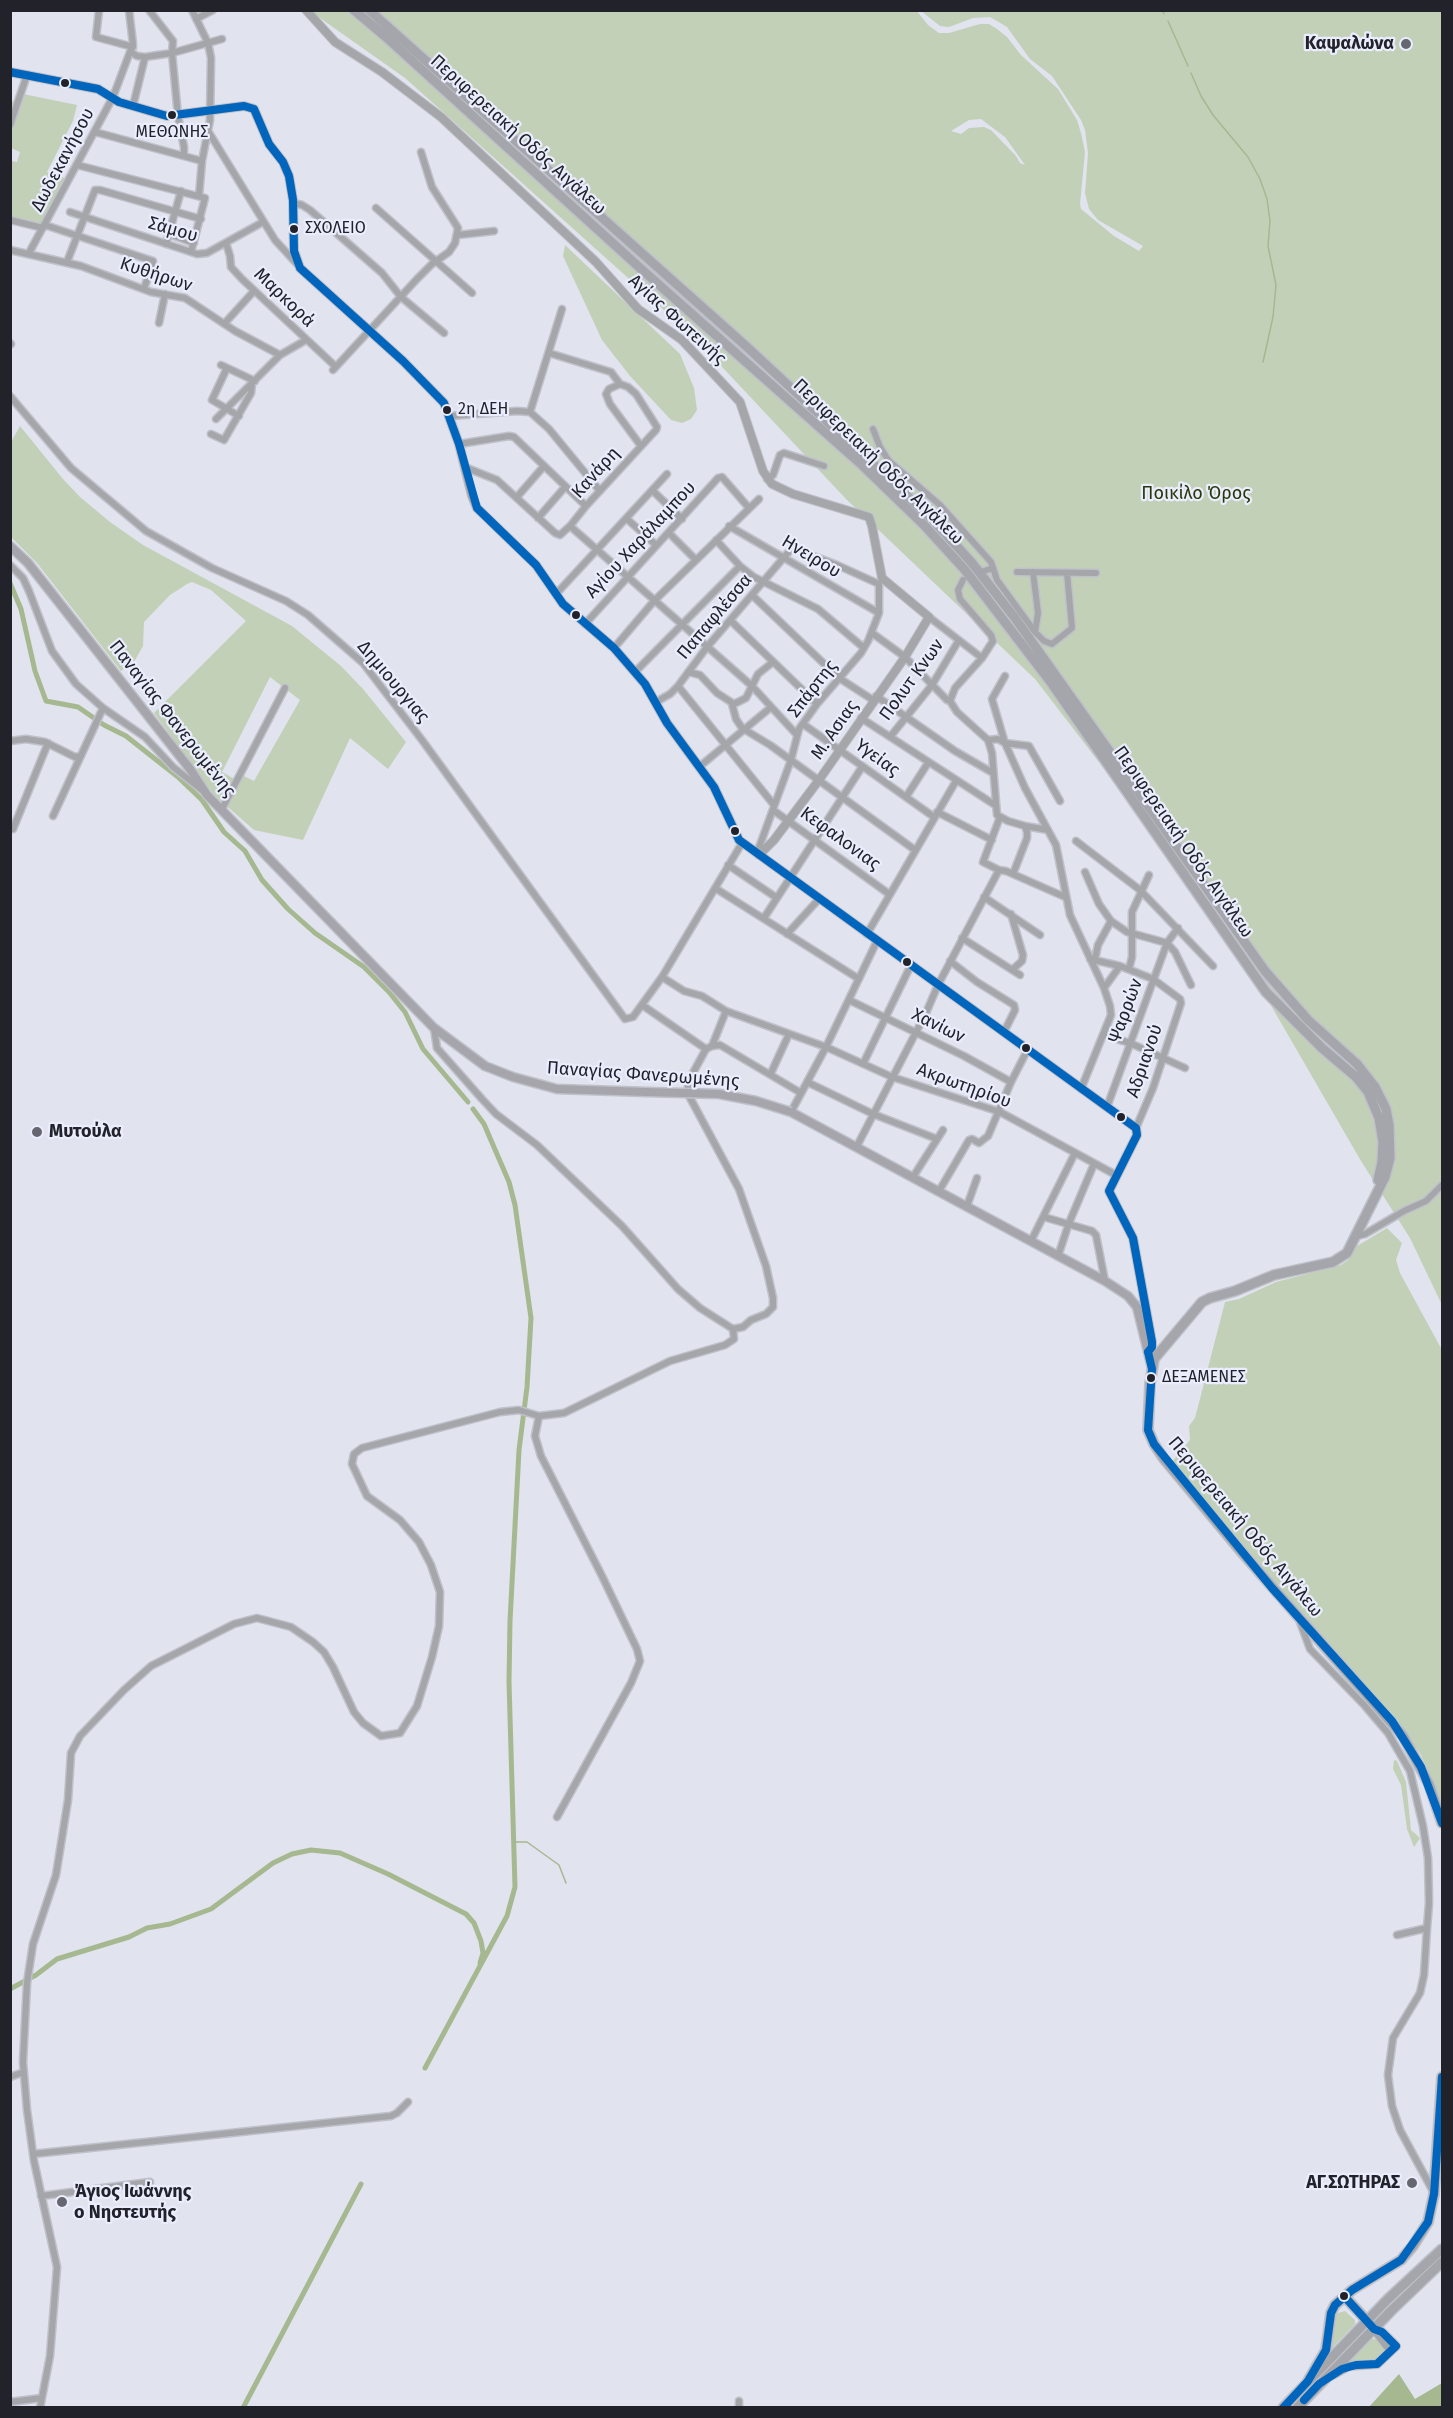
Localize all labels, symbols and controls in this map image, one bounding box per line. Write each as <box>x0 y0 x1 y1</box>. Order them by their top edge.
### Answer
place label: Καψαλώνα <box>1305 33 1394 55</box>
marker: Καψαλώνα <box>1399 37 1413 51</box>
street label: Περιφερειακή Οδός Αιγάλεω <box>426 50 610 220</box>
unlabelled marker <box>59 77 71 89</box>
street label: Δωδεκανήσου <box>27 105 99 215</box>
marker: ΜΕΘΩΝΗΣ <box>166 109 178 121</box>
place label: ΜΕΘΩΝΗΣ <box>136 123 208 143</box>
street label: Σάμου <box>146 213 200 247</box>
place label: ΣΧΟΛΕΙΟ <box>305 219 366 239</box>
marker: ΣΧΟΛΕΙΟ <box>288 223 300 235</box>
street label: Κυθήρων <box>117 253 195 297</box>
street label: Μαρκορά <box>249 264 319 332</box>
street label: Αγίας Φωτεινής <box>624 270 730 370</box>
street label: Περιφερειακή Οδός Αιγάλεω <box>788 375 968 549</box>
place label: 2η ΔΕΗ <box>458 400 508 420</box>
marker: 2η ΔΕΗ <box>441 404 453 416</box>
street label: Κανάρη <box>567 443 625 503</box>
street label: Αγίου Χαράλαμπου <box>581 477 701 603</box>
park label: Ποικίλο Όρος <box>1141 483 1251 505</box>
street label: Ηνειρου <box>777 531 845 583</box>
street label: Παπαφλέσσα <box>673 570 757 664</box>
unlabelled marker <box>570 609 582 621</box>
street label: Πολυτ Κνων <box>875 635 949 725</box>
street label: Παναγίας Φανερωμένης <box>104 636 240 802</box>
street label: Δημιουργιας <box>352 637 434 727</box>
street label: Σπάρτης <box>784 656 842 722</box>
street label: Μ. Ασιας <box>807 696 863 764</box>
street label: Υγείας <box>850 735 904 781</box>
street label: Περιφερειακή Οδός Αιγάλεω <box>1109 742 1257 942</box>
street label: Κεφαλονιας <box>796 803 884 875</box>
unlabelled marker <box>729 825 741 837</box>
unlabelled marker <box>901 956 913 968</box>
street label: Ψαρρών <box>1104 976 1148 1046</box>
street label: Χανίων <box>908 1004 968 1048</box>
street label: Αδριανού <box>1122 1021 1168 1101</box>
unlabelled marker <box>1020 1042 1032 1054</box>
street label: Παναγίας Φανερωμένης <box>546 1058 740 1092</box>
street label: Ακρωτηρίου <box>914 1059 1014 1113</box>
unlabelled marker <box>1115 1111 1127 1123</box>
place label: Μυτούλα <box>49 1121 122 1143</box>
marker: Μυτούλα <box>30 1125 44 1139</box>
place label: ΔΕΞΑΜΕΝΕΣ <box>1162 1368 1246 1388</box>
marker: ΔΕΞΑΜΕΝΕΣ <box>1145 1372 1157 1384</box>
street label: Περιφερειακή Οδός Αιγάλεω <box>1163 1432 1327 1622</box>
place label: ΑΓ.ΣΩΤΗΡΑΣ <box>1306 2172 1400 2194</box>
marker: ΑΓ.ΣΩΤΗΡΑΣ <box>1405 2176 1419 2190</box>
place label: Άγιος Ιωάννης ο Νηστευτής <box>74 2181 191 2224</box>
marker: Άγιος Ιωάννης ο Νηστευτής <box>55 2195 69 2209</box>
unlabelled marker <box>1338 2290 1350 2302</box>

